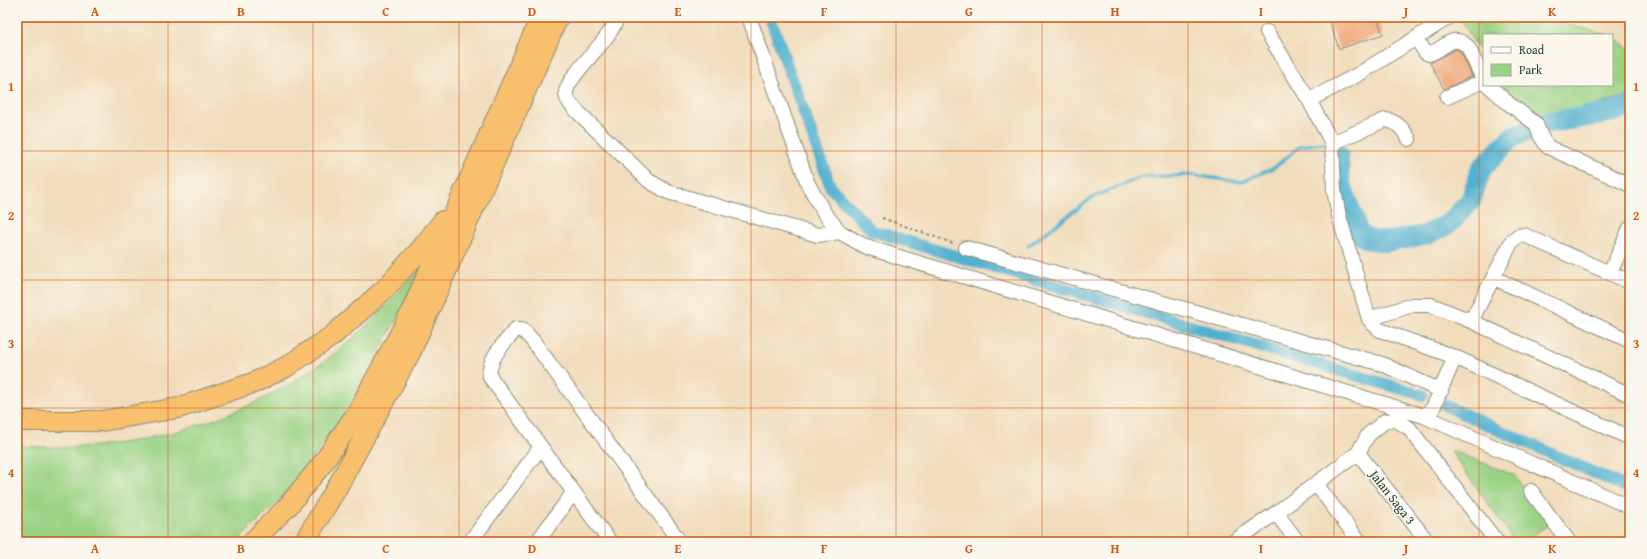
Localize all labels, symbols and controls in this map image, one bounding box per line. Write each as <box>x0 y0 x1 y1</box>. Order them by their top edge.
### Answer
text: A <box>91 2 100 21</box>
text: B <box>237 2 245 21</box>
text: C <box>382 2 390 21</box>
text: D <box>528 2 536 21</box>
text: E <box>675 2 682 21</box>
text: F <box>821 2 828 21</box>
text: G <box>965 2 973 21</box>
text: H <box>1110 2 1120 21</box>
text: I <box>1259 2 1263 21</box>
text: J <box>1402 2 1409 21</box>
text: K <box>1548 2 1557 21</box>
legend <box>1483 34 1613 86</box>
text: Road <box>1519 41 1545 58</box>
text: Park <box>1519 61 1543 78</box>
text: 1 <box>8 77 14 96</box>
text: 1 <box>1633 77 1639 96</box>
text: 2 <box>8 206 15 225</box>
text: 2 <box>1633 206 1640 225</box>
text: 3 <box>8 334 14 353</box>
text: 3 <box>1633 334 1639 353</box>
text: 4 <box>8 463 15 482</box>
text: 4 <box>1633 463 1640 482</box>
street label: Jalan Saga 3 <box>1364 464 1420 529</box>
text: A <box>91 539 100 558</box>
text: B <box>237 539 245 558</box>
text: C <box>382 539 390 558</box>
text: D <box>528 539 536 558</box>
text: E <box>675 539 682 558</box>
text: F <box>821 539 828 558</box>
text: G <box>965 539 973 558</box>
text: H <box>1110 539 1120 558</box>
text: I <box>1259 539 1263 558</box>
text: J <box>1402 539 1409 558</box>
text: K <box>1548 539 1557 558</box>

